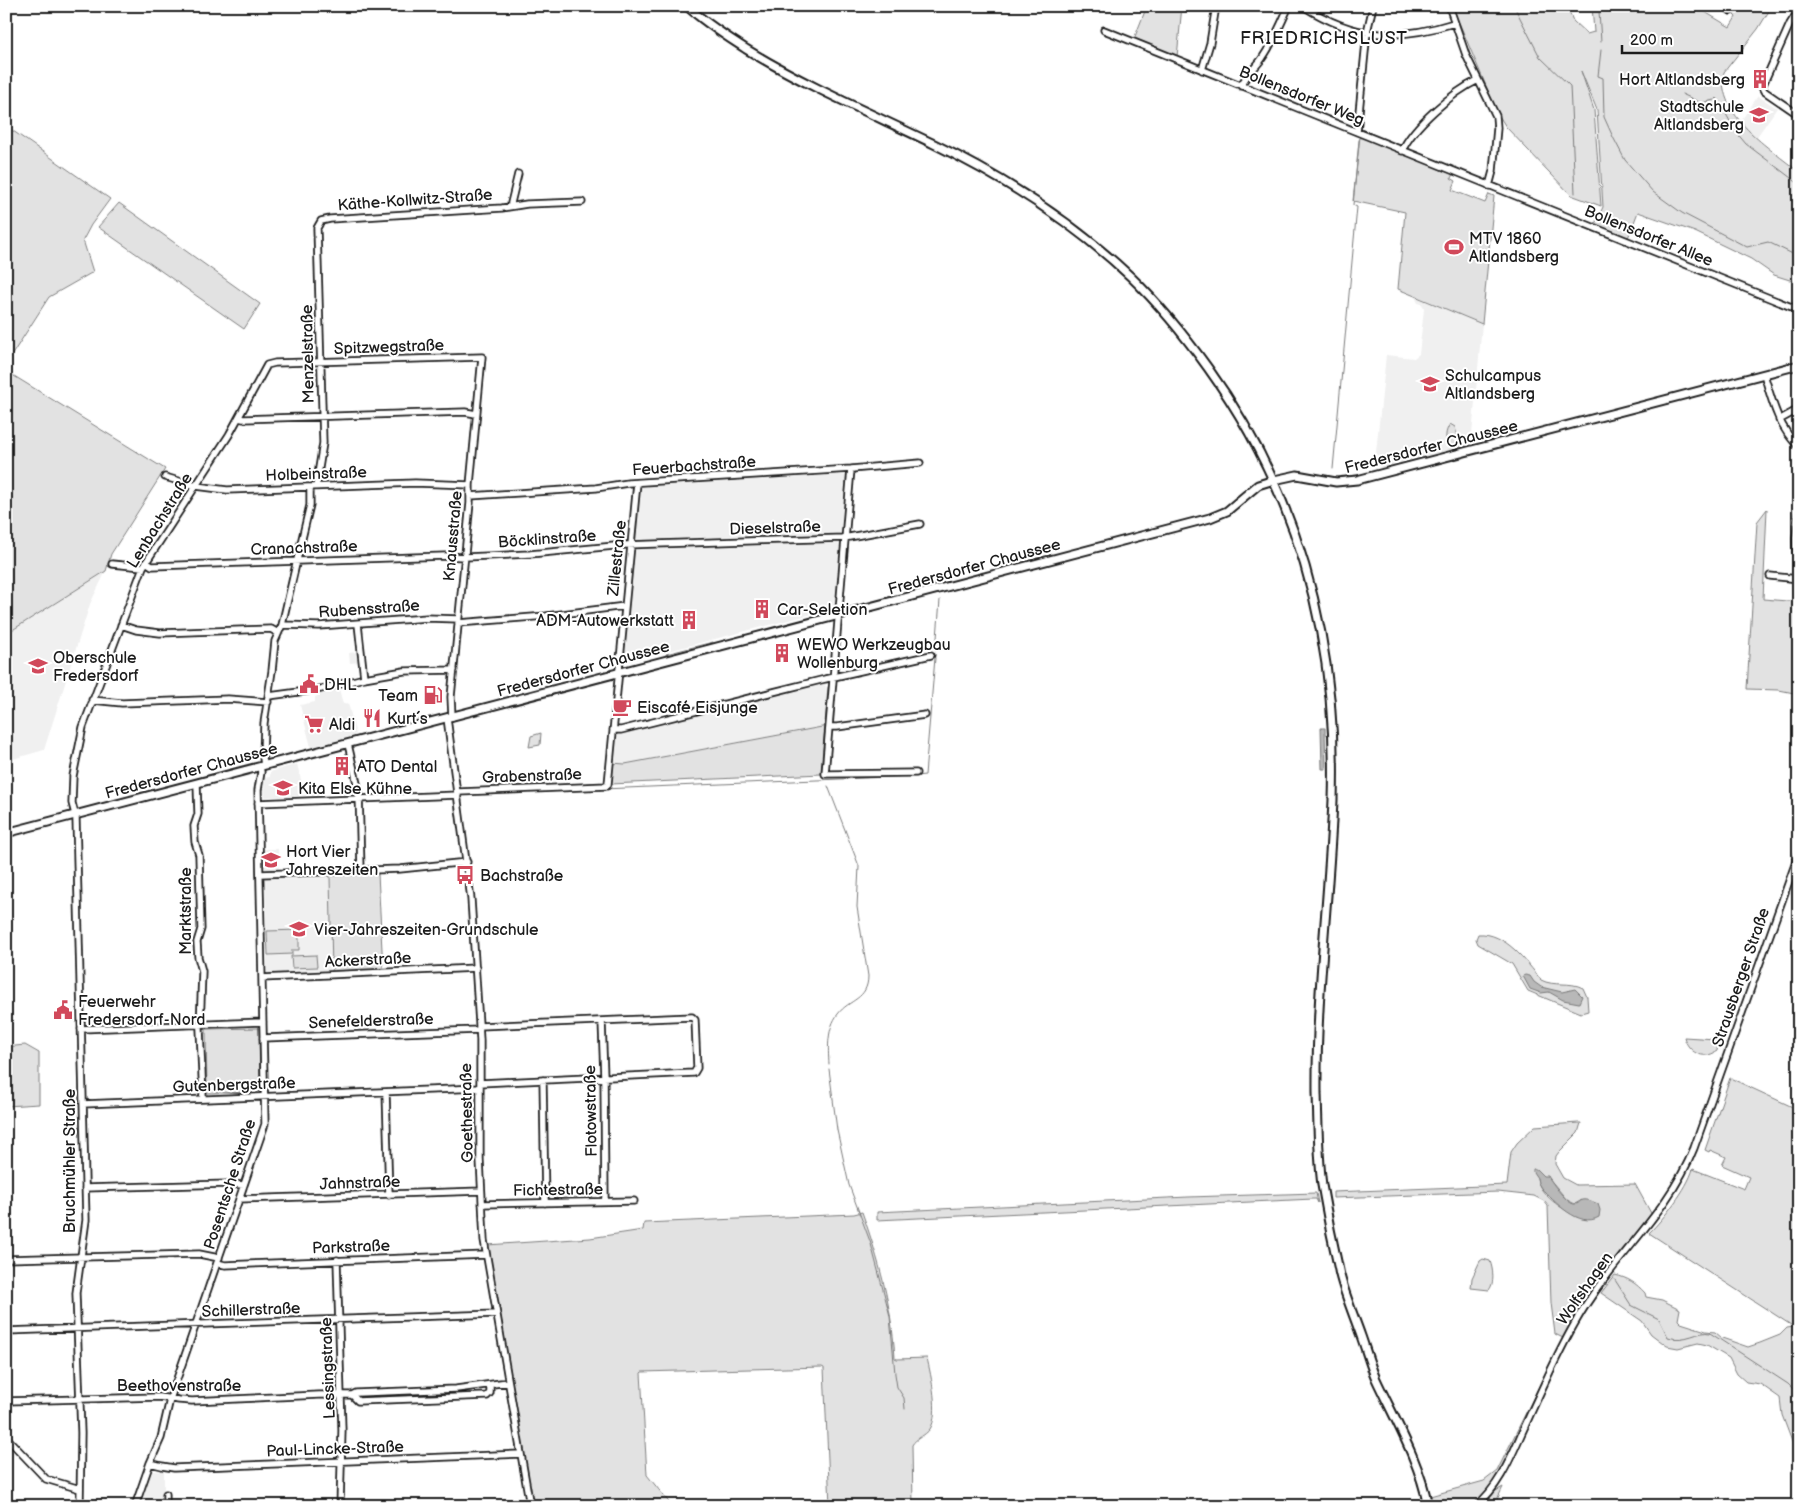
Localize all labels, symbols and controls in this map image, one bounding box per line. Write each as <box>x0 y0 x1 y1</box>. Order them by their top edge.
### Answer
scale bar <box>1622 22 1742 54</box>
district label: FRIEDRICHSLUST <box>1240 28 1408 49</box>
text: 200 m <box>1630 31 1673 50</box>
street label: Bollensdorfer Weg <box>1236 63 1367 130</box>
building icon: Hort Altlandsberg <box>1749 68 1771 90</box>
place label: Hort Altlandsberg <box>1619 71 1745 90</box>
place label: Stadtschule Altlandsberg <box>1654 98 1744 135</box>
school or university icon: Stadtschule Altlandsberg <box>1748 104 1770 126</box>
street label: Käthe-Kollwitz-Straße <box>337 186 494 215</box>
street label: Bollensdorfer Allee <box>1581 202 1716 271</box>
place label: MTV 1860 Altlandsberg <box>1469 230 1559 267</box>
sports icon: MTV 1860 Altlandsberg <box>1443 236 1465 258</box>
street label: Menzelstraße <box>298 304 319 403</box>
street label: Spitzwegstraße <box>334 336 445 359</box>
place label: Schulcampus Altlandsberg <box>1445 367 1541 404</box>
school or university icon: Schulcampus Altlandsberg <box>1419 373 1441 395</box>
street label: Fredersdorfer Chaussee <box>1343 417 1520 478</box>
street label: Feuerbachstraße <box>632 453 757 480</box>
street label: Holbeinstraße <box>265 463 368 486</box>
street label: Lenbachstraße <box>123 469 197 572</box>
street label: Knausstraße <box>440 489 467 582</box>
street label: Dieselstraße <box>729 517 822 540</box>
street label: Zillestraße <box>604 519 631 598</box>
street label: Böcklinstraße <box>497 527 597 552</box>
street label: Fredersdorfer Chaussee <box>886 535 1063 600</box>
street label: Cranachstraße <box>250 537 358 560</box>
street label: Rubensstraße <box>318 596 421 623</box>
building icon: Car-Seletion <box>751 598 773 620</box>
place label: Car-Seletion <box>777 601 867 620</box>
building icon: ADM-Autowerkstatt <box>678 609 700 631</box>
place label: ADM-Autowerkstatt <box>536 612 674 631</box>
place label: WEWO Werkzeugbau Wollenburg <box>797 636 951 673</box>
street label: Fredersdorfer Chaussee <box>495 637 672 702</box>
building icon: WEWO Werkzeugbau Wollenburg <box>771 642 793 664</box>
place label: Oberschule Fredersdorf <box>53 649 139 686</box>
school or university icon: Oberschule Fredersdorf <box>27 655 49 677</box>
public building icon: DHL <box>298 673 320 695</box>
place label: DHL <box>324 676 357 695</box>
fuel station icon: Team <box>422 684 444 706</box>
place label: Team <box>378 687 418 706</box>
cafe icon: Eiscafé Eisjunge <box>611 696 633 718</box>
place label: Eiscafé Eisjunge <box>637 699 758 718</box>
restaurant icon: Kurt´s <box>361 707 383 729</box>
place label: Kurt´s <box>387 710 428 729</box>
supermarket icon: Aldi <box>303 713 325 735</box>
place label: Aldi <box>329 716 355 735</box>
street label: Fredersdorfer Chaussee <box>103 739 280 804</box>
building icon: ATO Dental <box>331 755 353 777</box>
place label: ATO Dental <box>357 758 437 777</box>
street label: Grabenstraße <box>482 765 583 788</box>
school or university icon: Kita Else Kühne <box>272 777 294 799</box>
place label: Kita Else Kühne <box>298 780 413 799</box>
place label: Hort Vier Jahreszeiten <box>286 843 378 880</box>
school or university icon: Hort Vier Jahreszeiten <box>260 849 282 871</box>
bus stop icon: Bachstraße <box>454 864 476 886</box>
street label: Marktstraße <box>177 867 196 955</box>
place label: Bachstraße <box>480 867 564 886</box>
street label: Strausberger Straße <box>1709 905 1774 1050</box>
school or university icon: Vier-Jahreszeiten-Grundschule <box>288 918 310 940</box>
place label: Vier-Jahreszeiten-Grundschule <box>314 921 539 940</box>
street label: Ackerstraße <box>324 949 412 972</box>
place label: Feuerwehr Fredersdorf-Nord <box>78 993 205 1030</box>
public building icon: Feuerwehr Fredersdorf-Nord <box>52 999 74 1021</box>
street label: Senefelderstraße <box>308 1010 434 1033</box>
street label: Goethestraße <box>457 1063 478 1163</box>
street label: Flotowstraße <box>581 1064 602 1157</box>
street label: Gutenbergstraße <box>172 1074 296 1097</box>
street label: Bruchmühler Straße <box>61 1088 80 1233</box>
street label: Posentsche Straße <box>200 1116 261 1252</box>
street label: Jahnstraße <box>319 1173 401 1194</box>
street label: Fichtestraße <box>513 1180 604 1201</box>
street label: Parkstraße <box>312 1237 391 1258</box>
street label: Wolfshagen <box>1553 1249 1617 1329</box>
street label: Schillerstraße <box>201 1299 301 1322</box>
street label: Lessingstraße <box>317 1316 340 1419</box>
street label: Beethovenstraße <box>117 1377 242 1396</box>
street label: Paul-Lincke-Straße <box>266 1438 405 1461</box>

